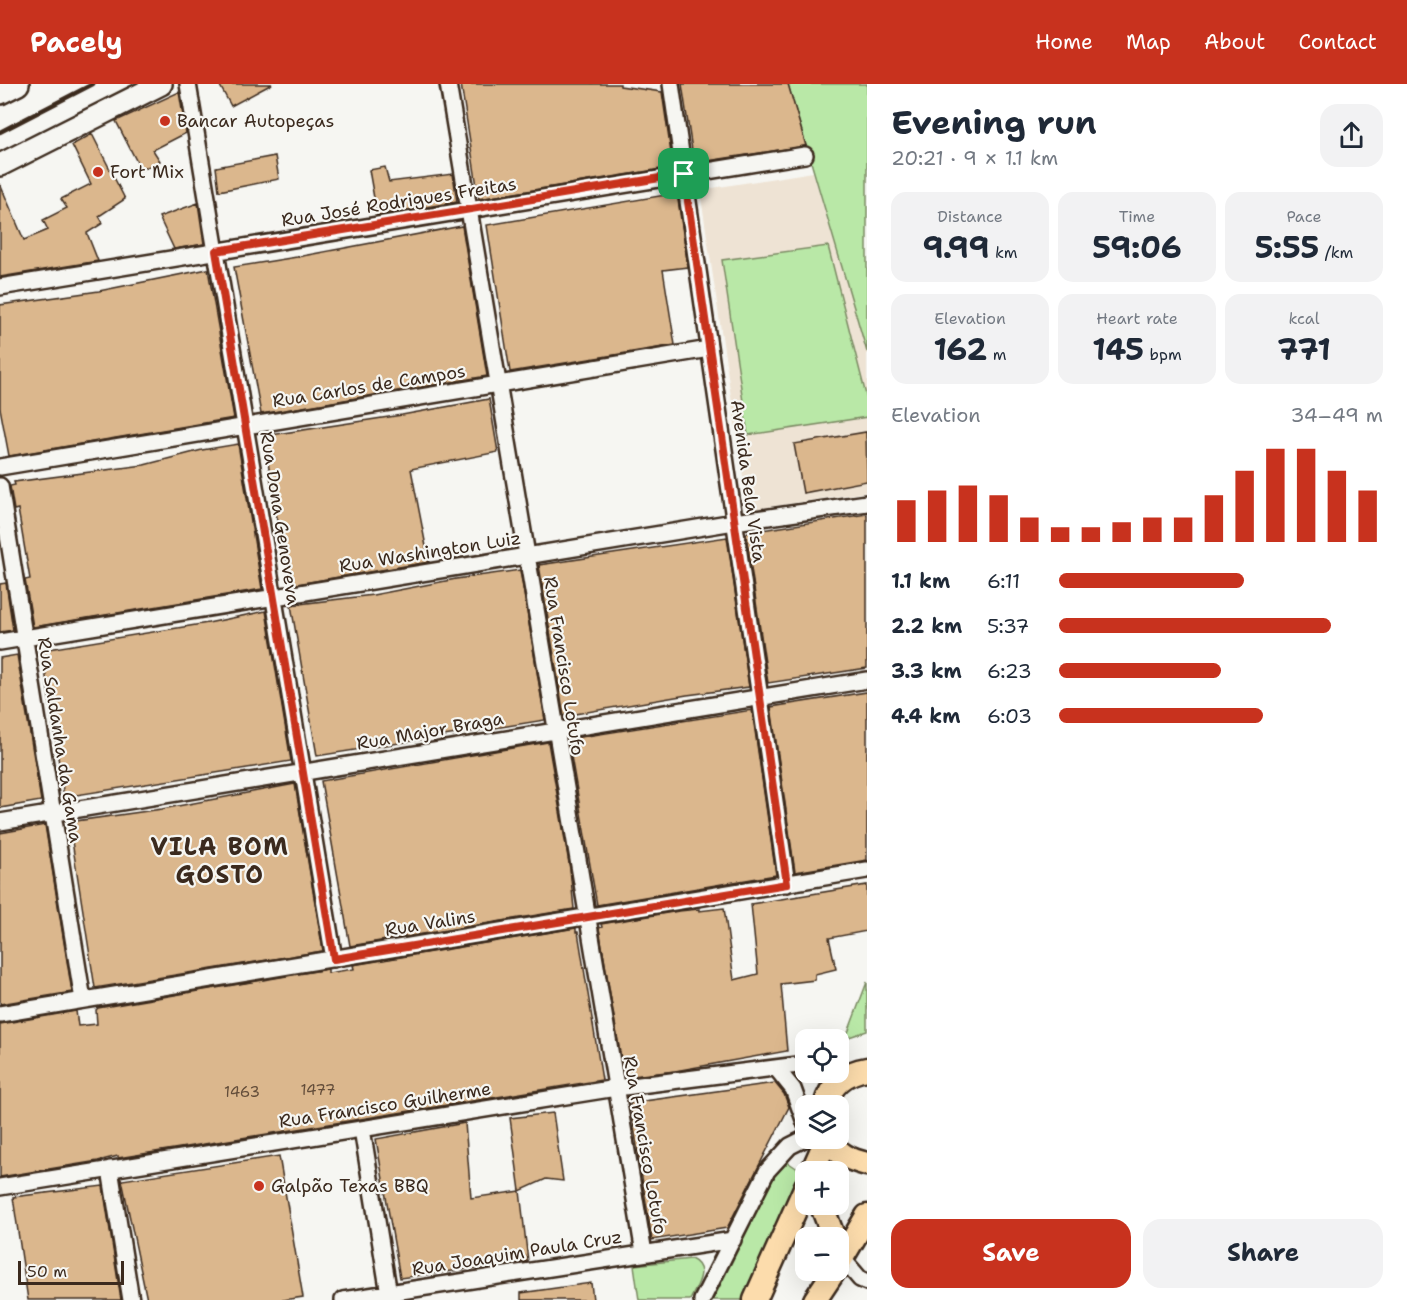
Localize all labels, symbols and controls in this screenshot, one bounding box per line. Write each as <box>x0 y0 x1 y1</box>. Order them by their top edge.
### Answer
text: Pacely <box>30 23 123 61</box>
text: Home <box>1035 28 1093 56</box>
text: Map <box>1126 28 1171 56</box>
text: About <box>1204 28 1265 56</box>
text: Contact <box>1298 28 1377 56</box>
text: Evening run <box>891 100 1097 145</box>
button: share <box>1320 104 1383 167</box>
place label: Bancar Autopeças <box>177 109 334 133</box>
marker: Bancar Autopeças <box>158 114 172 128</box>
text: 20:21 · 9 × 1.1 km <box>891 145 1058 171</box>
pin <box>658 148 709 199</box>
icon: arrive <box>667 157 700 190</box>
place label: Fort Mix <box>110 160 184 184</box>
marker: Fort Mix <box>91 165 105 179</box>
street label: Rua José Rodrigues Freitas <box>280 172 518 232</box>
text: Distance <box>937 206 1003 227</box>
text: Time <box>1119 206 1155 227</box>
text: Pace <box>1286 206 1322 227</box>
text: 9.99 <box>922 227 990 268</box>
text: 59:06 <box>1092 227 1182 268</box>
text: 5:55 <box>1255 227 1319 268</box>
text: km <box>990 242 1018 263</box>
text: /km <box>1319 242 1353 263</box>
text: Elevation <box>934 308 1006 329</box>
text: Heart rate <box>1096 308 1178 329</box>
text: kcal <box>1288 308 1320 329</box>
text: 162 <box>933 329 987 370</box>
text: 145 <box>1092 329 1144 370</box>
text: 771 <box>1277 329 1331 370</box>
text: m <box>987 344 1007 365</box>
text: bpm <box>1144 344 1182 365</box>
street label: Rua Carlos de Campos <box>271 359 467 413</box>
street label: Avenida Bela Vista <box>725 398 771 564</box>
text: Elevation <box>891 402 981 428</box>
text: 34–49 m <box>1291 402 1383 428</box>
street label: Rua Dona Genoveva <box>254 430 306 606</box>
street label: Rua Washington Luiz <box>337 526 523 578</box>
text: 1.1 km <box>891 568 950 594</box>
text: 6:11 <box>987 568 1020 594</box>
street label: Rua Francisco Lotufo <box>538 575 590 757</box>
text: 2.2 km <box>891 613 962 639</box>
text: 5:37 <box>987 613 1029 639</box>
street label: Rua Saldanha da Gama <box>32 636 88 844</box>
text: 3.3 km <box>891 658 962 684</box>
text: 6:23 <box>987 658 1032 684</box>
text: 4.4 km <box>891 703 960 729</box>
text: 6:03 <box>987 703 1032 729</box>
street label: Rua Major Braga <box>355 706 505 756</box>
district label: VILA BOM GOSTO <box>151 831 289 891</box>
street label: Rua Valins <box>383 904 477 942</box>
map controls <box>795 1029 849 1281</box>
button: locate <box>795 1029 849 1083</box>
street label: Rua Francisco Lotufo <box>617 1054 673 1236</box>
street label: Rua Francisco Guilherme <box>277 1076 493 1134</box>
house number: 1477 <box>300 1080 336 1100</box>
house number: 1463 <box>224 1082 260 1102</box>
button: layers <box>795 1095 849 1149</box>
button: + <box>795 1161 849 1215</box>
place label: Galpão Texas BBQ <box>271 1174 429 1198</box>
marker: Galpão Texas BBQ <box>252 1179 266 1193</box>
button: Save <box>891 1219 1131 1288</box>
button: Share <box>1143 1219 1383 1288</box>
street label: Rua Joaquim Paula Cruz <box>410 1225 624 1281</box>
button: − <box>795 1227 849 1281</box>
scale bar <box>18 1258 124 1286</box>
text: 50 m <box>27 1261 67 1282</box>

